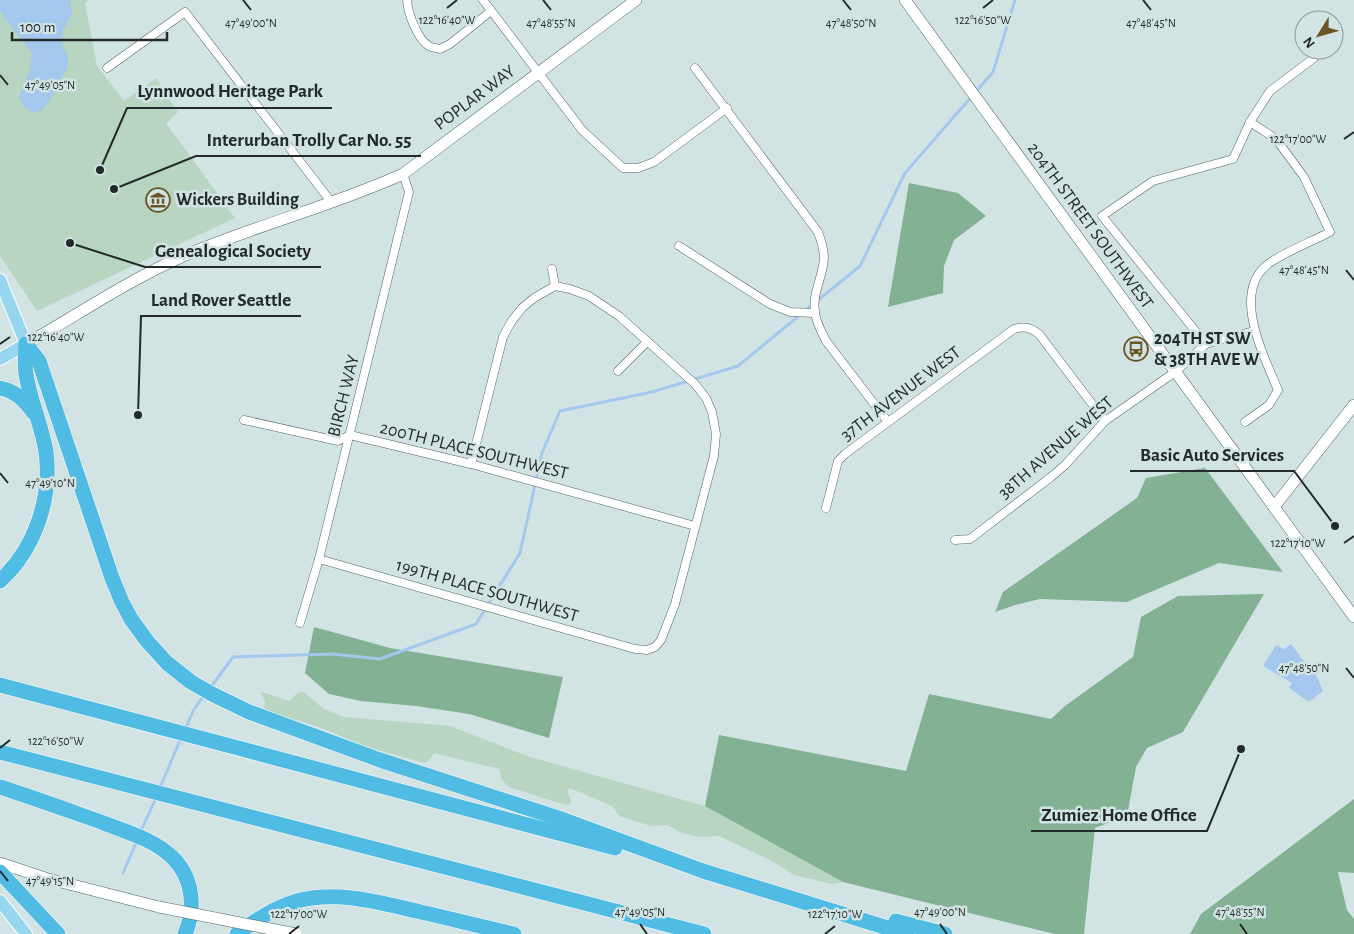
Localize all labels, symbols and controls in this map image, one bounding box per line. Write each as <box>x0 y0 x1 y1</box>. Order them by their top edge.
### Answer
scale bar <box>12 10 168 42</box>
north arrow <box>1294 10 1344 60</box>
text: 122°16'40"W <box>419 14 476 26</box>
text: 122°16'50"W <box>955 14 1011 26</box>
text: 47°49'00"N <box>225 17 277 29</box>
text: 47°48'55"N <box>526 17 576 29</box>
text: 47°48'50"N <box>826 17 876 29</box>
text: 47°48'45"N <box>1126 17 1176 29</box>
text: 100 m <box>20 20 55 35</box>
text: N <box>1301 34 1318 50</box>
street label: POPLAR WAY <box>431 62 519 134</box>
callout: Lynnwood Heritage Park <box>127 74 332 108</box>
text: 47°49'05"N <box>25 79 75 91</box>
text: Lynnwood Heritage Park <box>137 82 323 101</box>
callout: Interurban Trolly Car No. 55 <box>196 122 421 156</box>
text: Interurban Trolly Car No. 55 <box>207 131 411 150</box>
text: 122°17'00"W <box>1270 133 1327 145</box>
street label: 204TH STREET SOUTHWEST <box>1024 140 1156 312</box>
museum icon: Wickers Building <box>145 187 171 213</box>
place label: Wickers Building <box>176 191 300 209</box>
callout: Genealogical Society <box>145 233 321 267</box>
text: Genealogical Society <box>155 242 311 261</box>
text: 47°48'45"N <box>1279 264 1329 276</box>
callout: Land Rover Seattle <box>141 282 301 316</box>
text: Land Rover Seattle <box>151 291 291 310</box>
place label: 204TH ST SW & 38TH AVE W <box>1154 330 1260 369</box>
text: 122°16'40"W <box>28 331 85 343</box>
bus stop icon: 204TH ST SW & 38TH AVE W <box>1123 336 1149 362</box>
street label: 37TH AVENUE WEST <box>838 343 964 445</box>
street label: BIRCH WAY <box>325 353 363 439</box>
street label: 38TH AVENUE WEST <box>995 393 1117 503</box>
street label: 200TH PLACE SOUTHWEST <box>378 419 570 483</box>
callout: Basic Auto Services <box>1130 437 1294 471</box>
text: Basic Auto Services <box>1140 446 1284 465</box>
text: 47°49'10"N <box>25 477 75 489</box>
text: 122°17'10"W <box>1271 537 1325 549</box>
street label: 199TH PLACE SOUTHWEST <box>394 556 580 626</box>
text: 47°48'50"N <box>1279 662 1329 674</box>
text: 122°16'50"W <box>28 735 84 747</box>
callout: Zumiez Home Office <box>1031 797 1207 831</box>
text: Zumiez Home Office <box>1041 806 1197 825</box>
text: 47°49'15"N <box>26 875 74 887</box>
text: 47°49'05"N <box>615 906 665 918</box>
text: 47°49'00"N <box>914 906 966 918</box>
text: 47°48'55"N <box>1215 906 1265 918</box>
text: 122°17'00"W <box>271 908 328 920</box>
text: 122°17'10"W <box>808 908 862 920</box>

